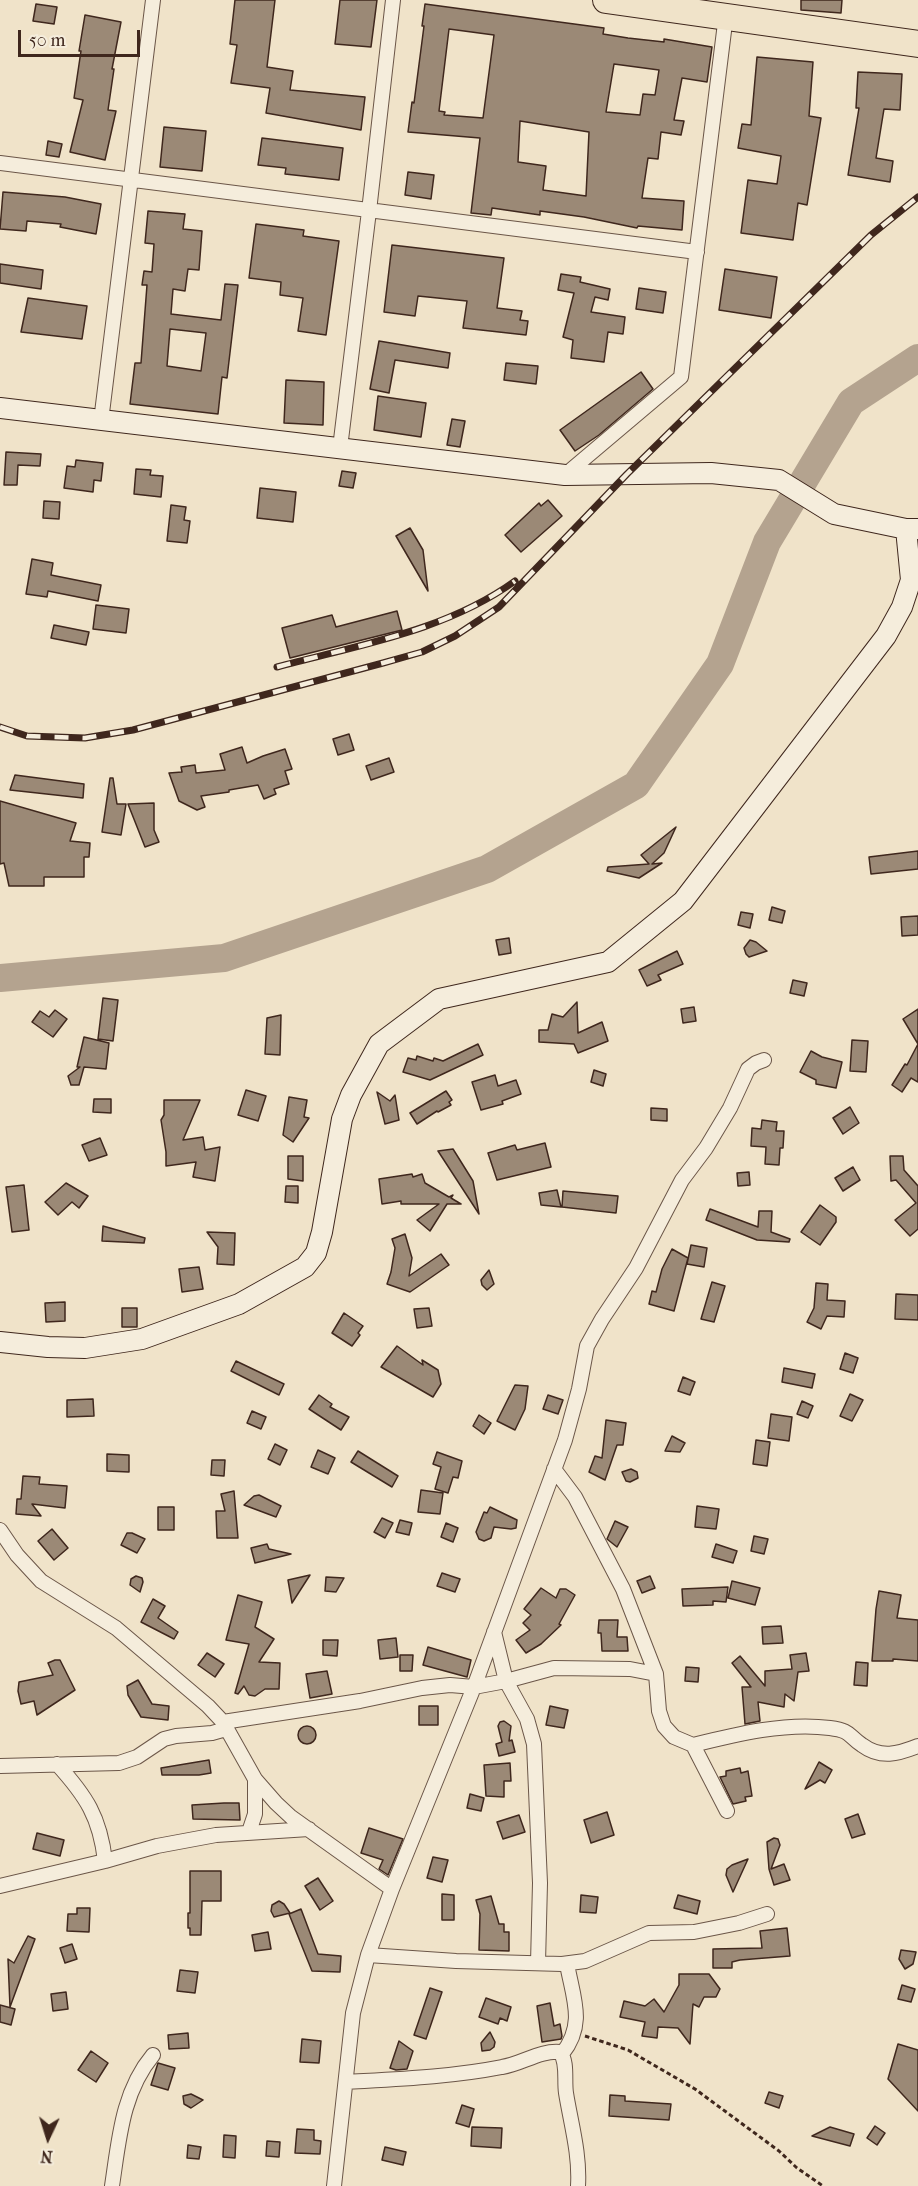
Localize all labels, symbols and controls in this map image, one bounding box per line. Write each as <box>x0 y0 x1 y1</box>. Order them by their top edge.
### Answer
scale bar <box>21 18 142 56</box>
text: 50 m <box>29 30 65 51</box>
north arrow <box>18 2108 78 2168</box>
text: N <box>40 2147 53 2166</box>

